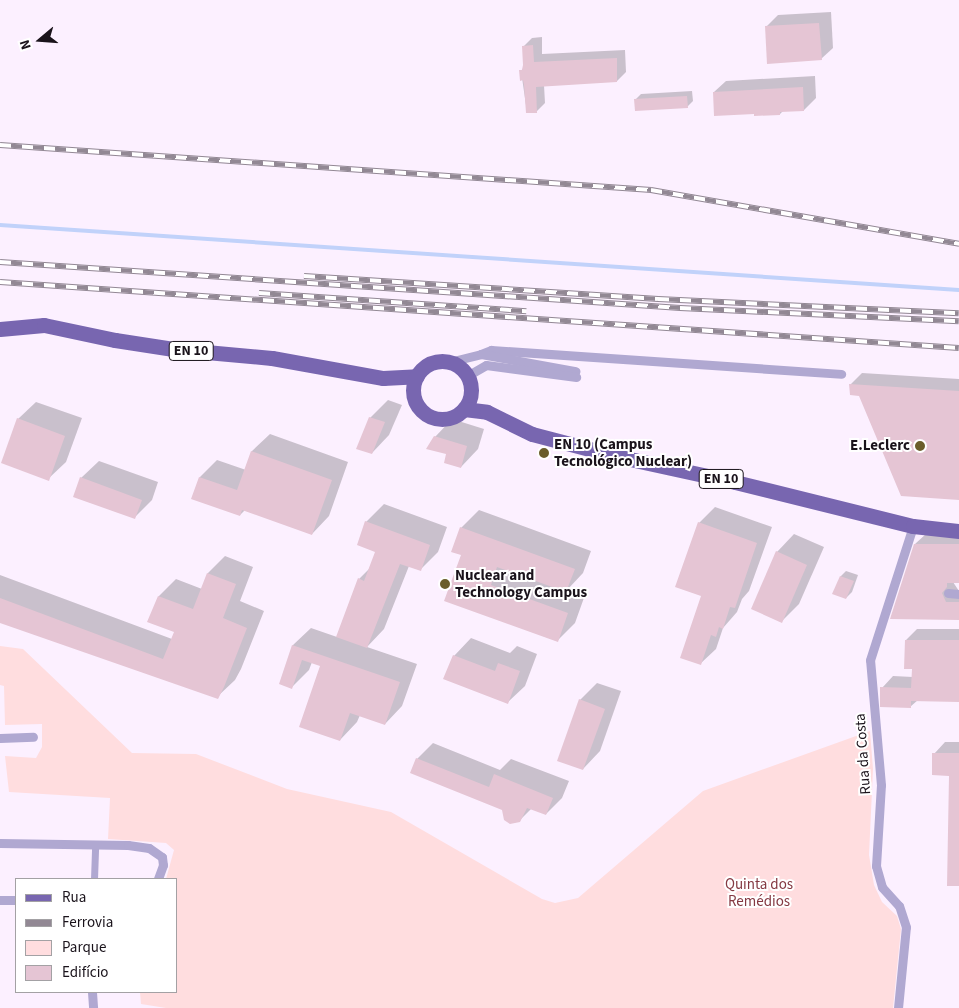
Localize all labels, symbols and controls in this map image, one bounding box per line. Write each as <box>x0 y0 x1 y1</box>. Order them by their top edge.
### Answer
north arrow <box>15 15 65 65</box>
text: N <box>15 37 37 52</box>
road number: EN 10 <box>168 340 214 362</box>
place label: EN 10 (Campus Tecnológico Nuclear) <box>554 435 692 470</box>
place label: E.Leclerc <box>850 437 910 455</box>
marker: E.Leclerc <box>914 440 926 452</box>
marker: EN 10 (Campus Tecnológico Nuclear) <box>538 447 550 459</box>
road number: EN 10 <box>698 468 744 490</box>
place label: Nuclear and Technology Campus <box>455 566 587 601</box>
marker: Nuclear and Technology Campus <box>439 578 451 590</box>
street label: Rua da Costa <box>851 713 875 795</box>
park label: Quinta dos Remédios <box>725 875 793 910</box>
legend <box>15 878 178 993</box>
text: Rua <box>62 887 86 908</box>
text: Ferrovia <box>62 912 113 933</box>
text: Parque <box>62 937 106 958</box>
text: Edifício <box>62 962 109 983</box>

